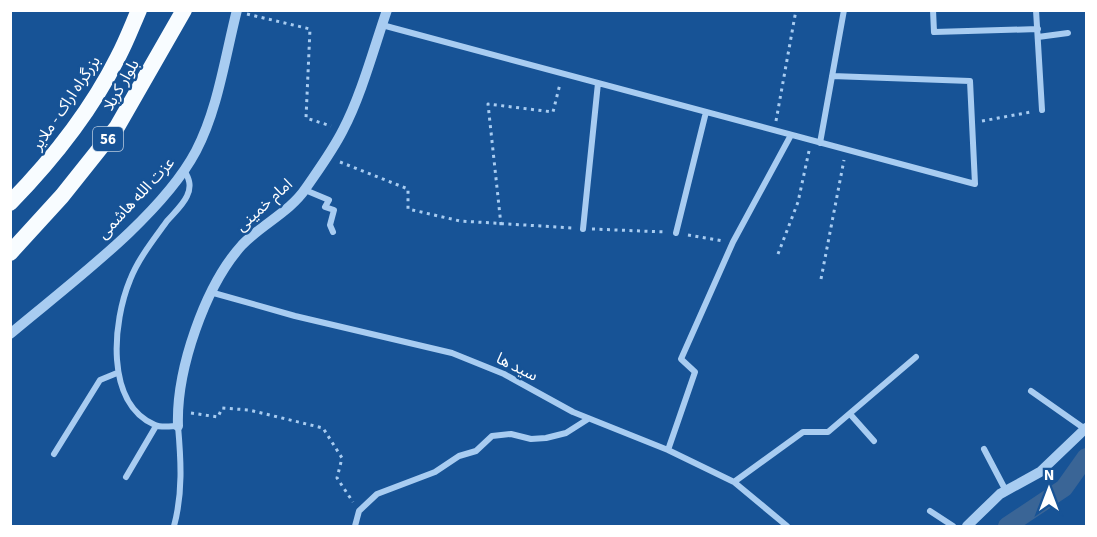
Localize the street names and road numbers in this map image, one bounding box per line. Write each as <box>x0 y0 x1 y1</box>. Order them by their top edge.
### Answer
street label: بزرگراه اراک - ملایر <box>26 51 106 155</box>
street label: بلوار کربلا <box>98 55 144 115</box>
road number: 56 <box>93 127 123 151</box>
street label: عزت الله هاشمی <box>92 152 180 244</box>
street label: امام خمینی <box>231 173 298 237</box>
street label: سید ها <box>492 347 542 387</box>

